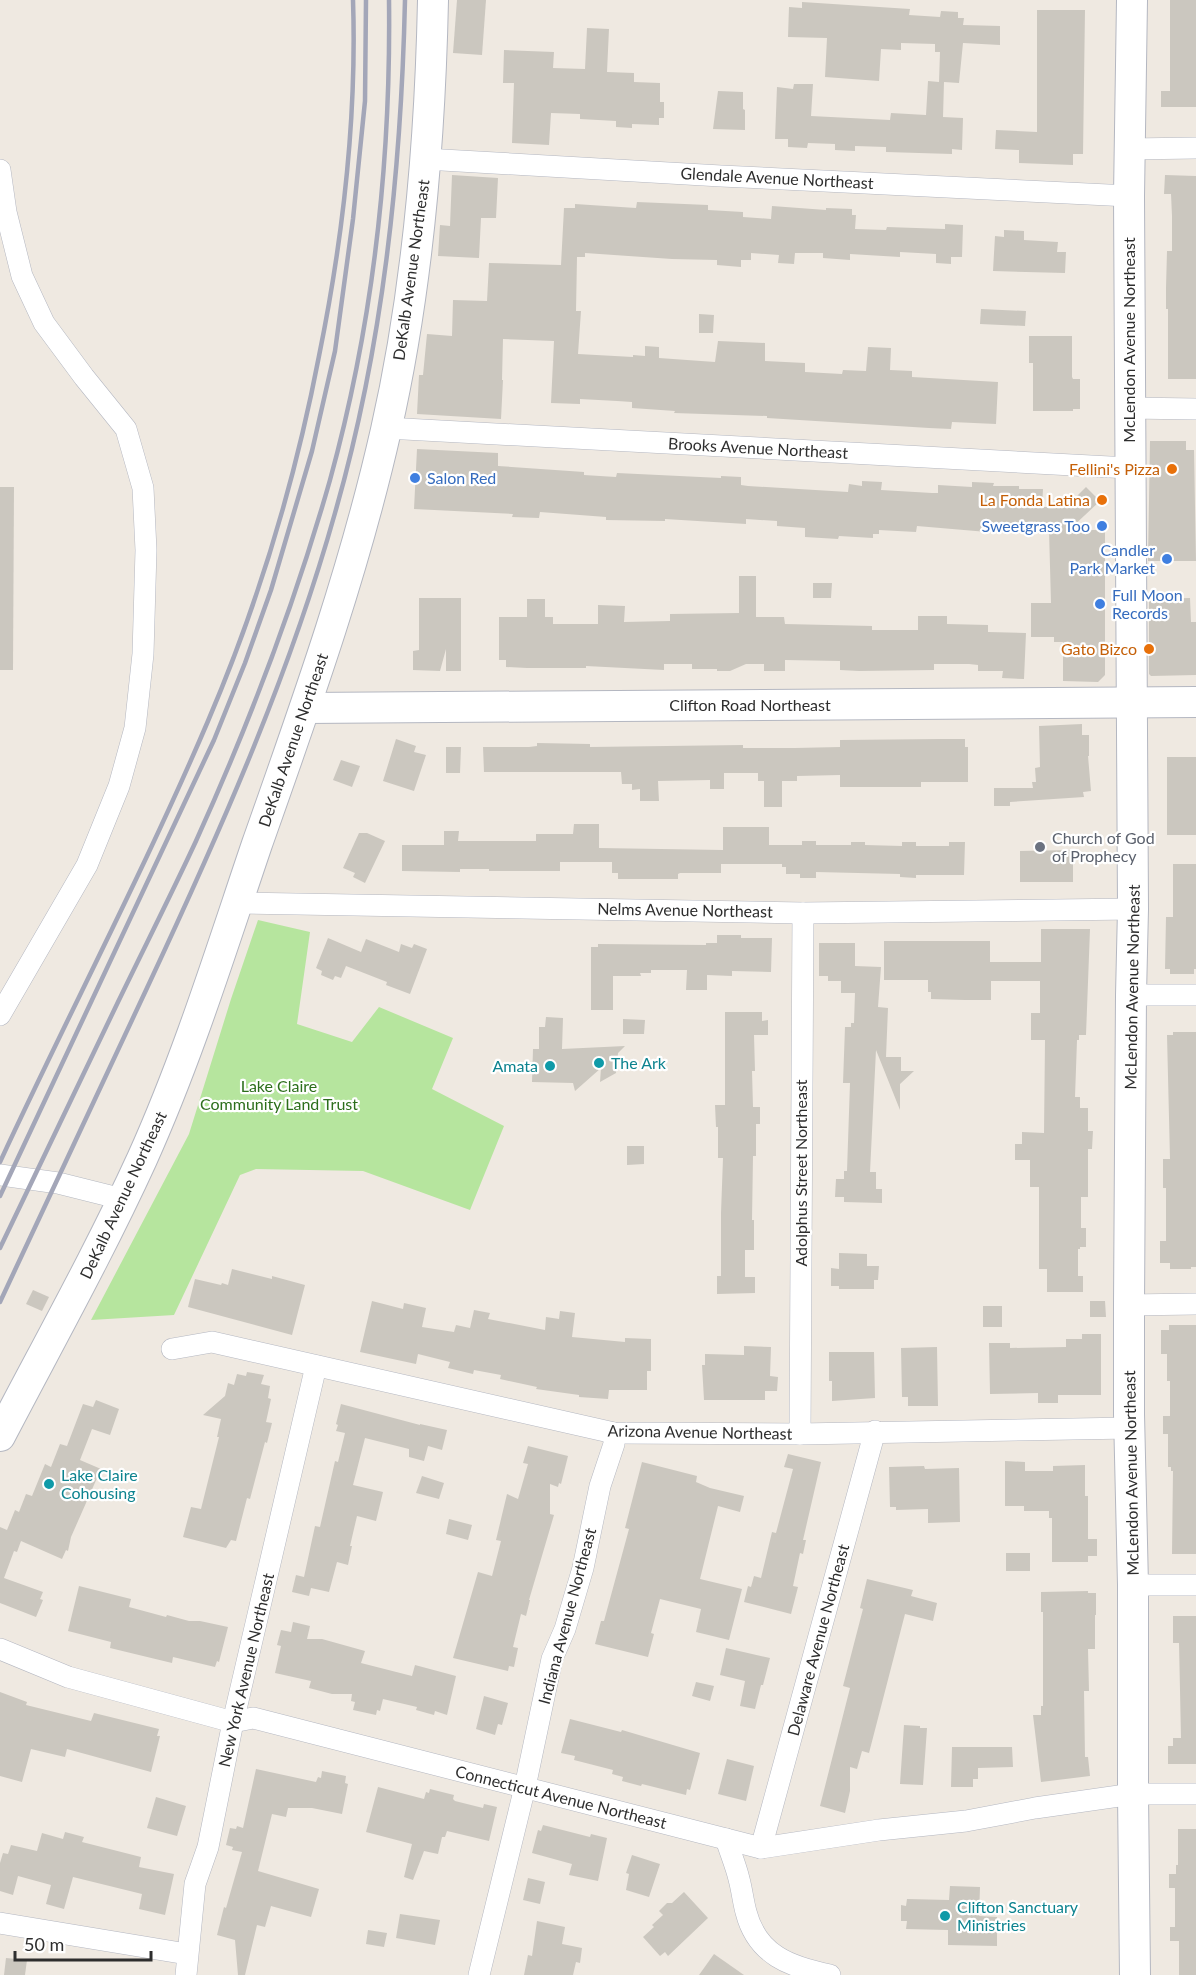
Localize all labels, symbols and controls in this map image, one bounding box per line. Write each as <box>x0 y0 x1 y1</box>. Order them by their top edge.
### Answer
street label: Glendale Avenue Northeast <box>680 163 874 192</box>
street label: DeKalb Avenue Northeast <box>388 178 433 362</box>
street label: McLendon Avenue Northeast <box>1119 237 1138 443</box>
street label: Brooks Avenue Northeast <box>668 433 849 462</box>
place label: Fellini's Pizza <box>1069 459 1160 478</box>
marker: Fellini's Pizza <box>1165 462 1179 476</box>
place label: Salon Red <box>427 468 496 487</box>
marker: Salon Red <box>408 471 422 485</box>
place label: La Fonda Latina <box>980 490 1090 509</box>
marker: La Fonda Latina <box>1095 493 1109 507</box>
place label: Sweetgrass Too <box>981 516 1090 535</box>
marker: Sweetgrass Too <box>1095 519 1109 533</box>
place label: Candler Park Market <box>1069 540 1155 577</box>
marker: Candler Park Market <box>1160 552 1174 566</box>
place label: Full Moon Records <box>1112 585 1183 622</box>
marker: Full Moon Records <box>1093 597 1107 611</box>
place label: Gato Bizco <box>1061 639 1137 658</box>
marker: Gato Bizco <box>1142 642 1156 656</box>
street label: DeKalb Avenue Northeast <box>254 650 331 829</box>
street label: Clifton Road Northeast <box>669 695 831 714</box>
place label: Church of God of Prophecy <box>1052 828 1155 865</box>
marker: Church of God of Prophecy <box>1033 840 1047 854</box>
street label: McLendon Avenue Northeast <box>1120 884 1143 1090</box>
street label: Nelms Avenue Northeast <box>597 898 773 921</box>
place label: The Ark <box>611 1053 667 1072</box>
place label: Amata <box>493 1056 538 1075</box>
marker: The Ark <box>592 1056 606 1070</box>
marker: Amata <box>543 1059 557 1073</box>
park label: Lake Claire Community Land Trust <box>200 1076 358 1113</box>
street label: Adolphus Street Northeast <box>791 1079 810 1267</box>
street label: DeKalb Avenue Northeast <box>75 1108 170 1282</box>
street label: McLendon Avenue Northeast <box>1119 1370 1142 1576</box>
street label: Arizona Avenue Northeast <box>607 1420 793 1443</box>
place label: Lake Claire Cohousing <box>61 1465 138 1502</box>
marker: Lake Claire Cohousing <box>42 1477 56 1491</box>
street label: Indiana Avenue Northeast <box>534 1525 599 1706</box>
street label: Delaware Avenue Northeast <box>783 1542 852 1738</box>
street label: New York Avenue Northeast <box>214 1571 277 1769</box>
street label: Connecticut Avenue Northeast <box>454 1761 669 1832</box>
place label: Clifton Sanctuary Ministries <box>957 1897 1079 1934</box>
marker: Clifton Sanctuary Ministries <box>938 1909 952 1923</box>
scale bar <box>15 1924 152 1962</box>
text: 50 m <box>24 1933 64 1955</box>

